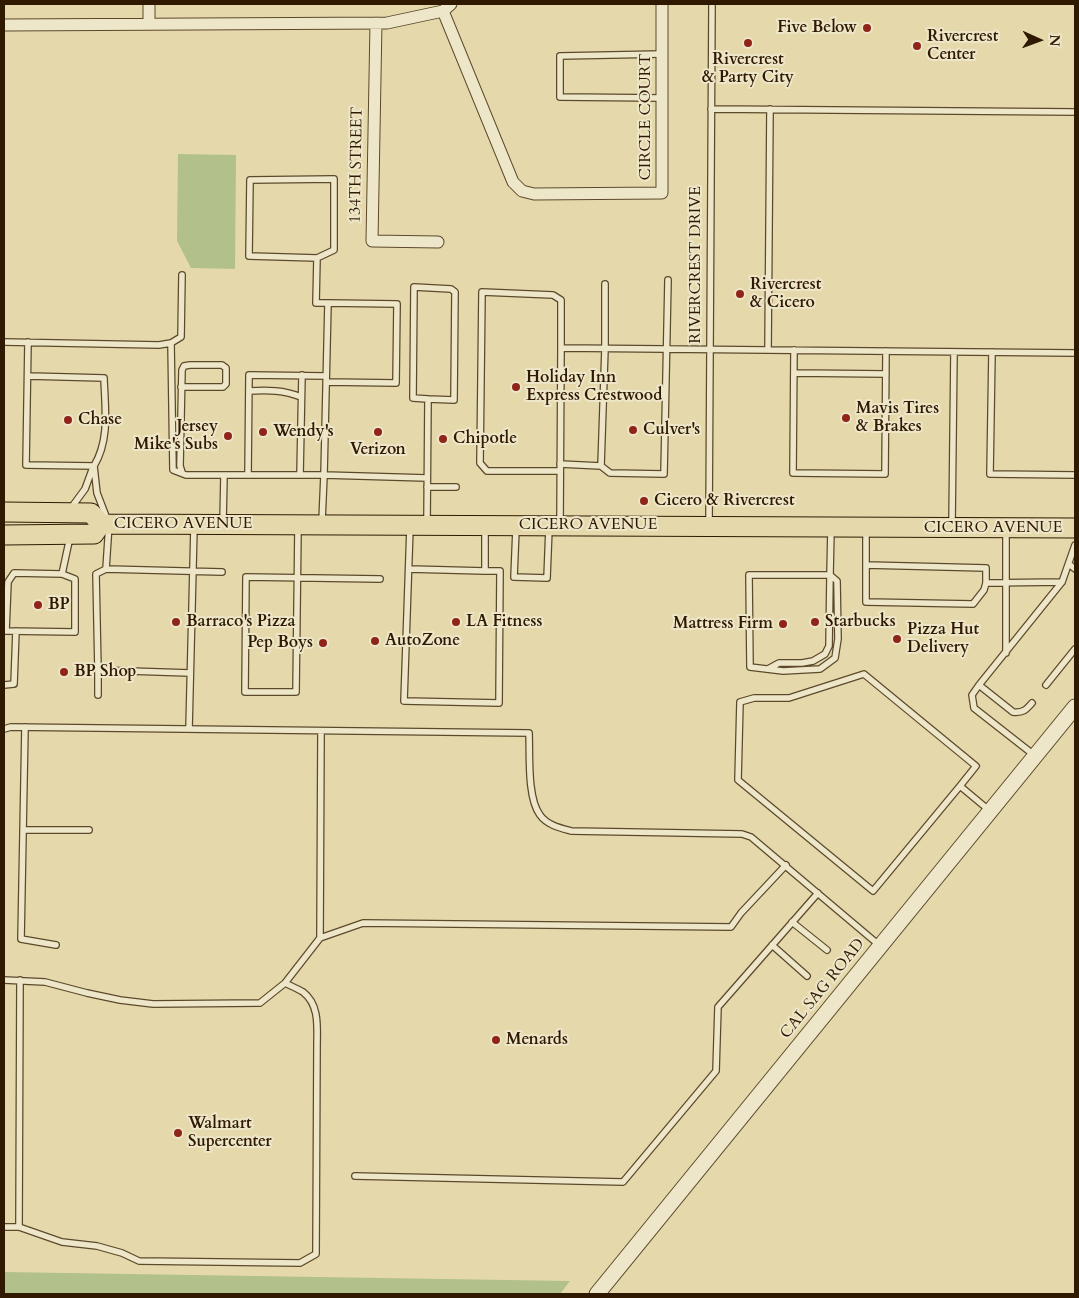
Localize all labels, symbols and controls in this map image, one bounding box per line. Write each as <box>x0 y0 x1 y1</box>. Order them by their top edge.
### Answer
north arrow <box>1014 15 1064 65</box>
place label: Five Below <box>777 18 857 38</box>
marker: Five Below <box>861 22 873 34</box>
place label: Rivercrest Center <box>927 27 998 65</box>
text: N <box>1045 34 1064 47</box>
marker: Rivercrest & Party City <box>742 37 754 49</box>
marker: Rivercrest Center <box>911 40 923 52</box>
place label: Rivercrest & Party City <box>702 50 794 88</box>
street label: CIRCLE COURT <box>636 54 656 180</box>
street label: 134TH STREET <box>346 107 368 223</box>
street label: RIVERCREST DRIVE <box>686 186 706 344</box>
place label: Rivercrest & Cicero <box>750 275 821 313</box>
marker: Rivercrest & Cicero <box>734 288 746 300</box>
place label: Holiday Inn Express Crestwood <box>526 368 662 406</box>
marker: Holiday Inn Express Crestwood <box>510 381 522 393</box>
place label: Mavis Tires & Brakes <box>856 399 939 437</box>
place label: Chase <box>78 410 122 430</box>
marker: Mavis Tires & Brakes <box>840 412 852 424</box>
marker: Chase <box>62 414 74 426</box>
place label: Jersey Mike's Subs <box>134 417 218 455</box>
place label: Culver's <box>643 420 700 440</box>
place label: Wendy's <box>273 422 334 442</box>
marker: Culver's <box>627 424 639 436</box>
marker: Wendy's <box>257 426 269 438</box>
marker: Verizon <box>372 426 384 438</box>
place label: Chipotle <box>453 429 517 449</box>
marker: Jersey Mike's Subs <box>222 430 234 442</box>
marker: Chipotle <box>437 433 449 445</box>
place label: Verizon <box>350 440 406 460</box>
place label: Cicero & Rivercrest <box>654 491 795 511</box>
marker: Cicero & Rivercrest <box>638 495 650 507</box>
street label: CICERO AVENUE <box>114 514 252 534</box>
street label: CICERO AVENUE <box>519 515 657 535</box>
street label: CICERO AVENUE <box>924 518 1062 538</box>
place label: BP <box>48 595 70 615</box>
marker: BP <box>32 599 44 611</box>
place label: Barraco's Pizza <box>186 612 296 632</box>
place label: LA Fitness <box>466 612 542 632</box>
place label: Starbucks <box>825 612 896 632</box>
place label: Mattress Firm <box>673 614 773 634</box>
marker: Barraco's Pizza <box>170 616 182 628</box>
marker: LA Fitness <box>450 616 462 628</box>
marker: Starbucks <box>809 616 821 628</box>
marker: Mattress Firm <box>777 618 789 630</box>
place label: Pizza Hut Delivery <box>907 620 979 658</box>
place label: AutoZone <box>385 631 460 651</box>
place label: Pep Boys <box>247 633 313 653</box>
marker: Pizza Hut Delivery <box>891 633 903 645</box>
marker: AutoZone <box>369 635 381 647</box>
marker: Pep Boys <box>317 637 329 649</box>
place label: BP Shop <box>74 662 136 682</box>
marker: BP Shop <box>58 666 70 678</box>
street label: CAL SAG ROAD <box>777 935 869 1043</box>
place label: Menards <box>506 1030 568 1050</box>
marker: Menards <box>490 1034 502 1046</box>
place label: Walmart Supercenter <box>188 1114 272 1152</box>
marker: Walmart Supercenter <box>172 1127 184 1139</box>

